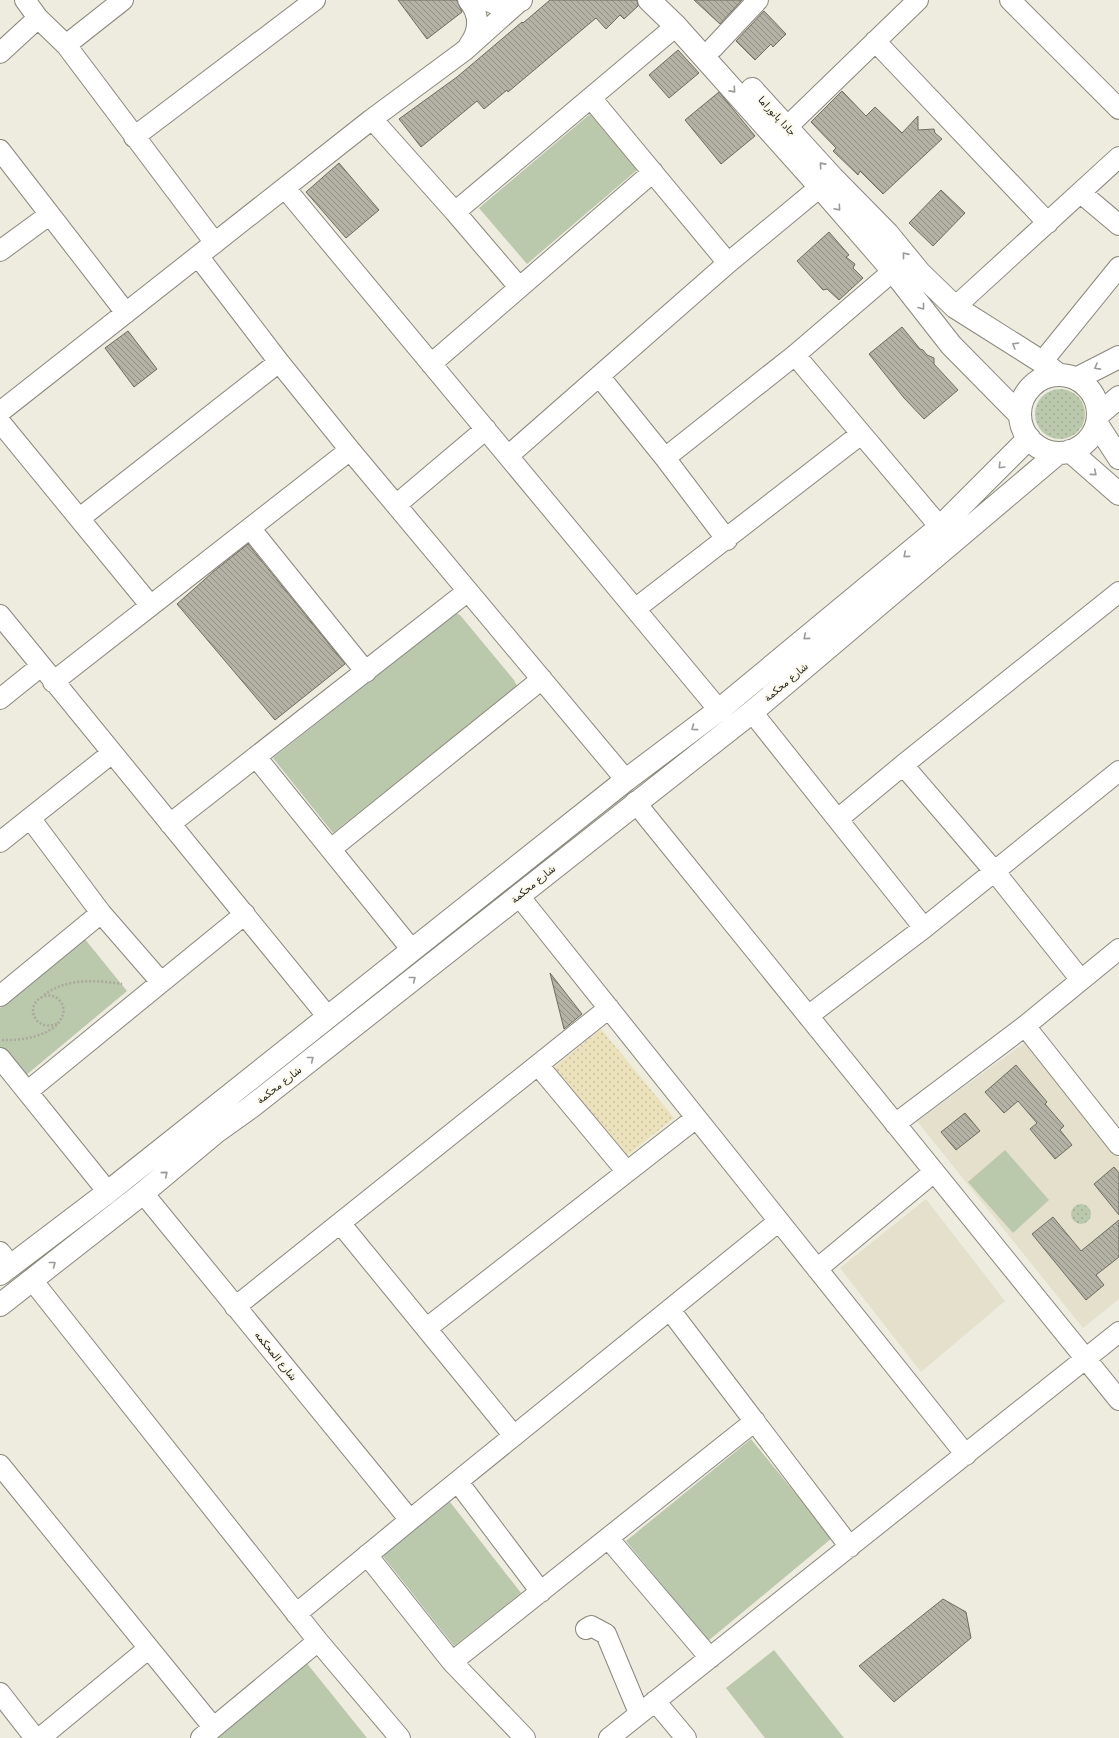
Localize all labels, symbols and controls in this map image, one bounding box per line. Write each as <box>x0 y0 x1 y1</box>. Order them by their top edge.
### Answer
one-way arrow <box>728 85 736 93</box>
street label: جادا پانوراما <box>755 94 798 139</box>
one-way arrow <box>820 163 827 170</box>
one-way arrow <box>834 203 841 210</box>
one-way arrow <box>903 252 910 259</box>
one-way arrow <box>917 303 924 310</box>
one-way arrow <box>1012 343 1019 350</box>
one-way arrow <box>1094 363 1101 370</box>
one-way arrow <box>998 461 1006 469</box>
one-way arrow <box>1090 468 1097 475</box>
one-way arrow <box>904 550 911 557</box>
one-way arrow <box>804 633 811 640</box>
street label: شارع محكمة <box>762 660 811 704</box>
one-way arrow <box>692 723 699 730</box>
street label: شارع محكمة <box>509 863 558 906</box>
one-way arrow <box>409 976 416 983</box>
one-way arrow <box>307 1057 314 1064</box>
street label: شارع محكمة <box>254 1064 304 1107</box>
one-way arrow <box>161 1172 168 1179</box>
one-way arrow <box>48 1262 55 1269</box>
street label: شارع المحكمه <box>252 1329 299 1383</box>

